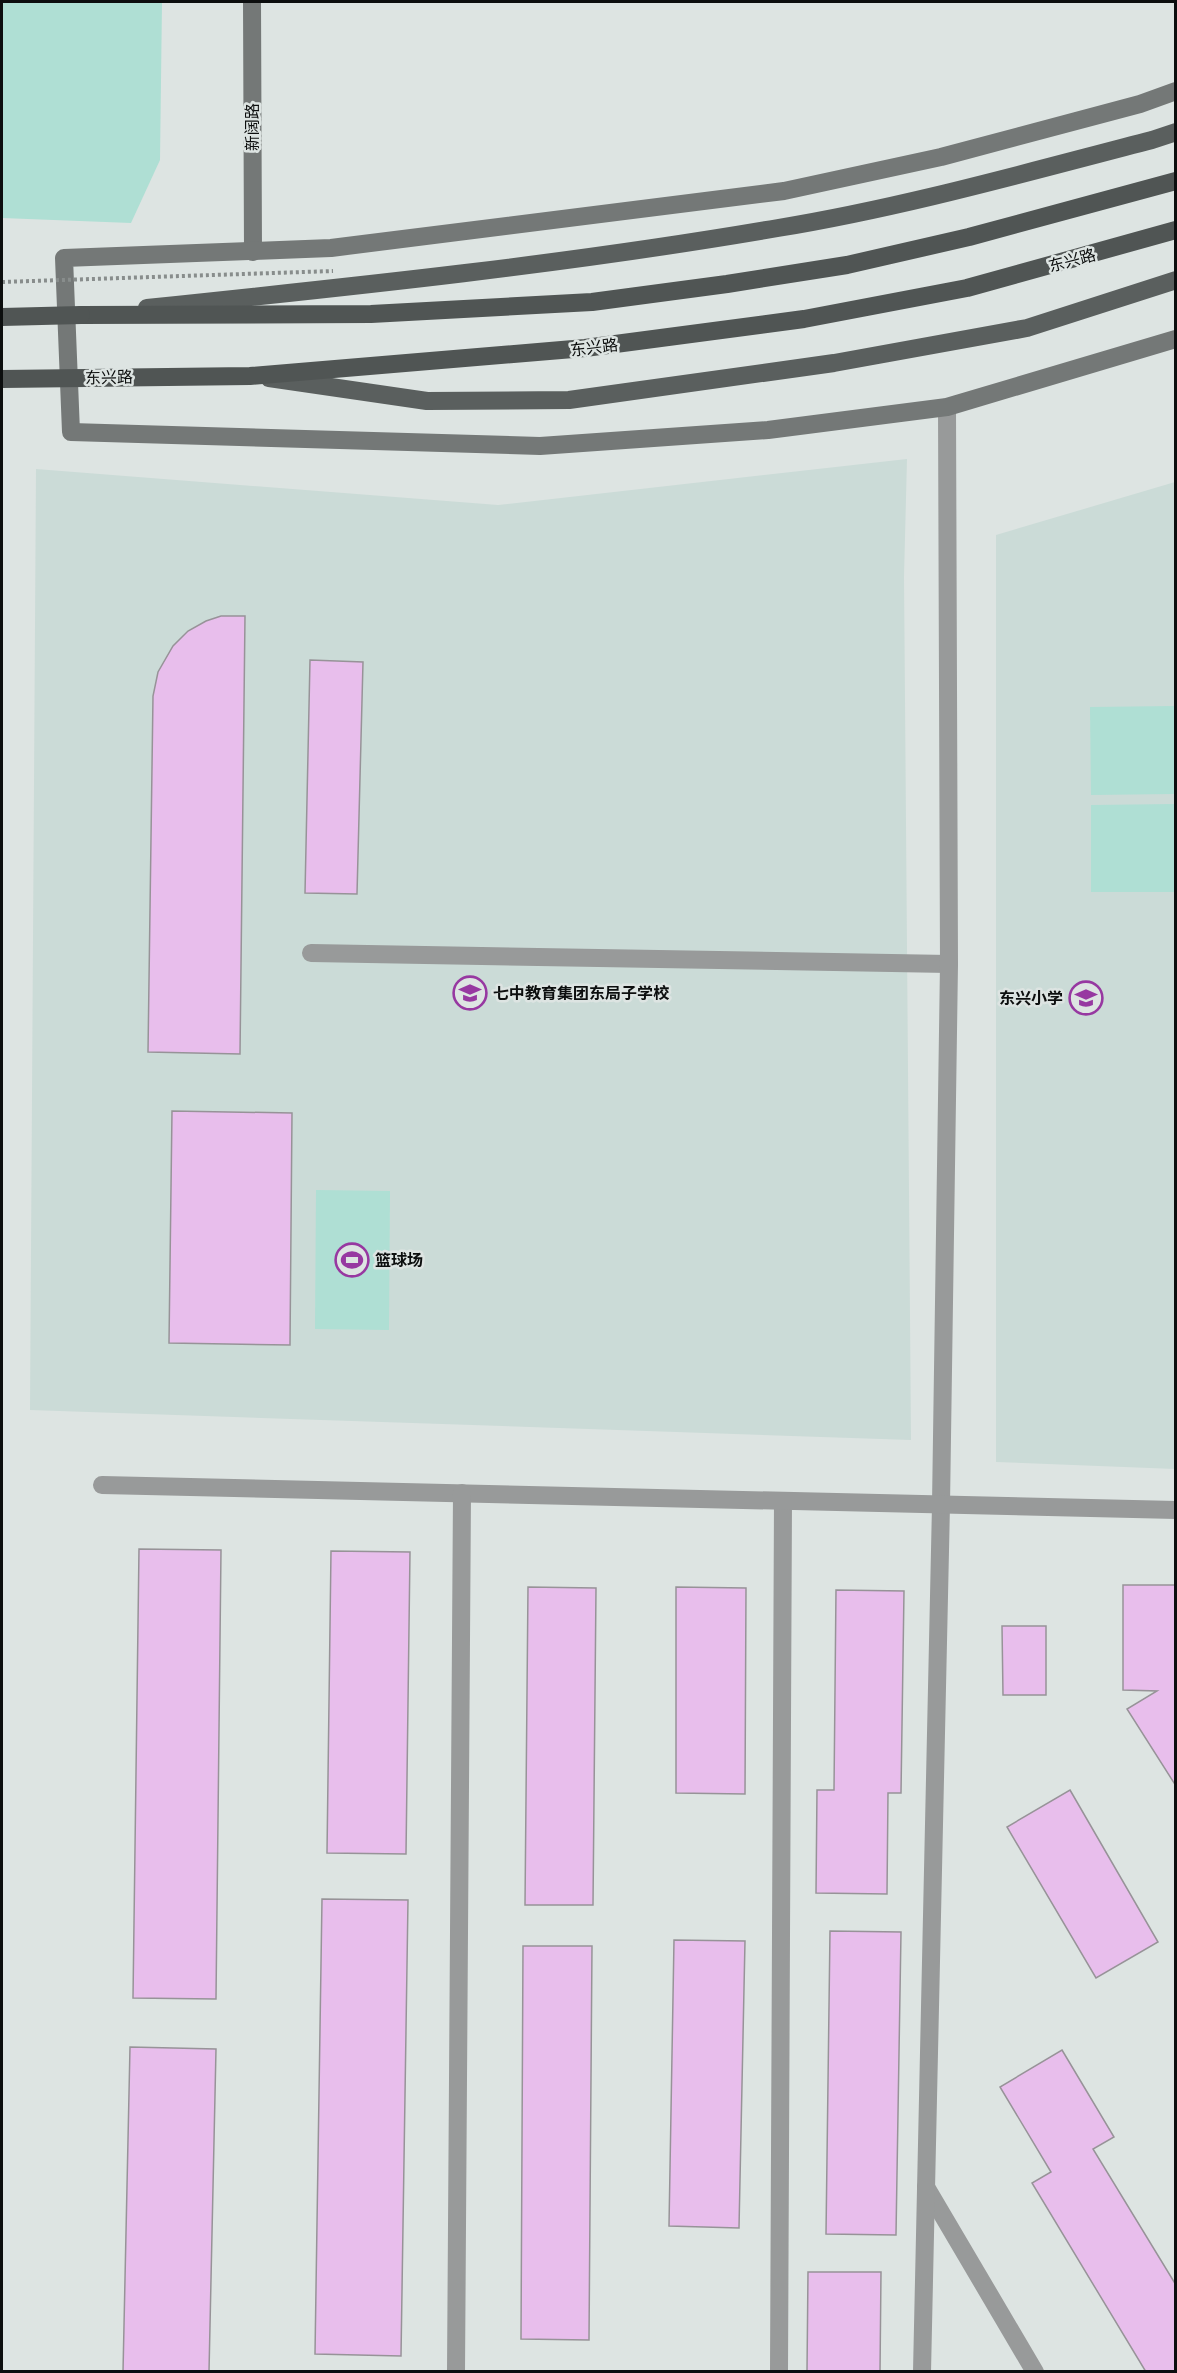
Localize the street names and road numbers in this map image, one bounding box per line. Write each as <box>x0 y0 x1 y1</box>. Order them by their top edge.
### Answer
street label: 新阔路 <box>242 103 261 151</box>
street label: 东兴路 <box>1046 244 1098 275</box>
street label: 东兴路 <box>569 334 619 359</box>
street label: 东兴路 <box>85 367 133 386</box>

